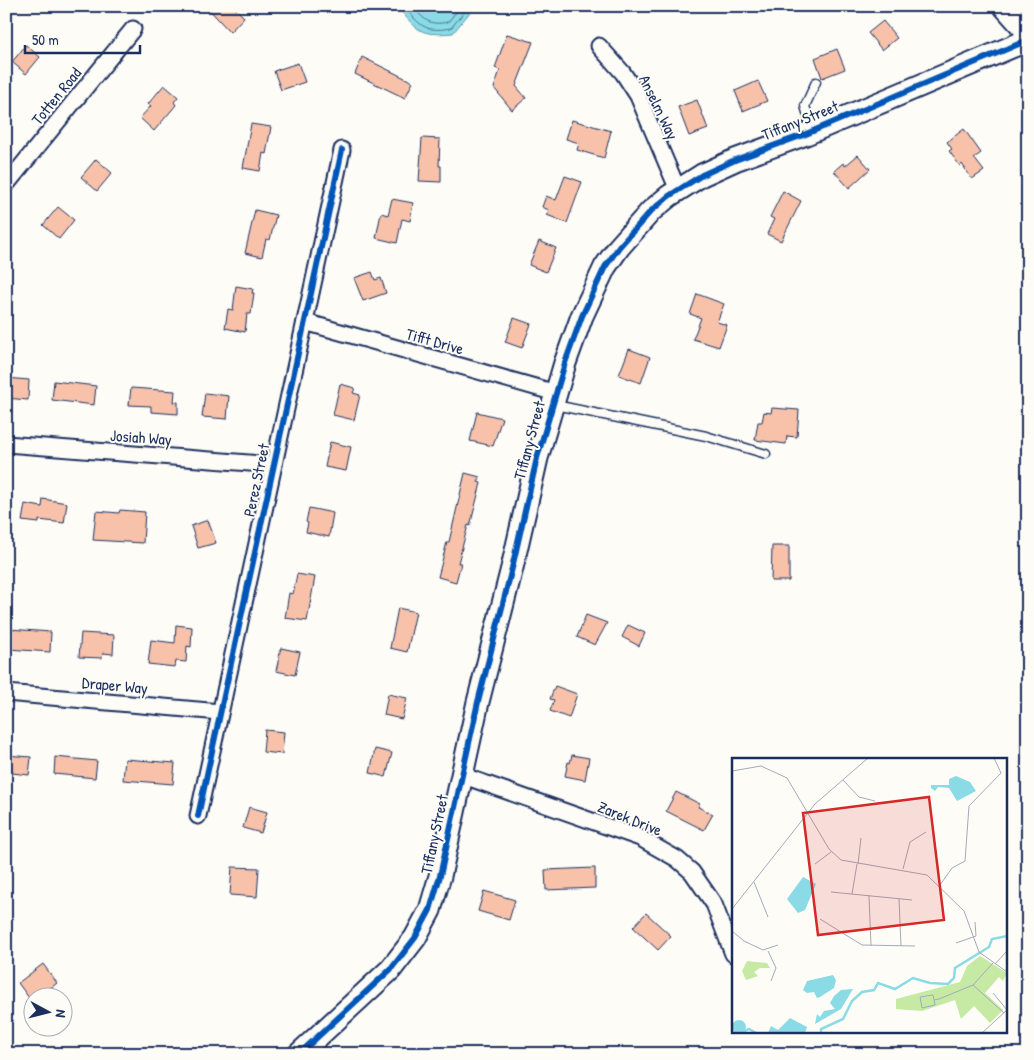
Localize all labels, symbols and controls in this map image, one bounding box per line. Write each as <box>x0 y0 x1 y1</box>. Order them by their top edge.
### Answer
scale bar <box>25 22 140 54</box>
text: 50 m <box>32 29 59 50</box>
street label: Totten Road <box>26 62 86 130</box>
street label: Anselm Way <box>634 71 684 143</box>
street label: Tiffany Street <box>758 95 842 145</box>
street label: Tifft Drive <box>404 322 467 360</box>
street label: Tiffany Street <box>508 398 550 482</box>
street label: Josiah Way <box>109 424 173 450</box>
street label: Perez Street <box>238 441 275 519</box>
street label: Draper Way <box>81 671 149 699</box>
inset map <box>732 758 1006 1032</box>
street label: Tiffany Street <box>415 792 453 876</box>
street label: Zarek Drive <box>595 795 666 841</box>
north arrow <box>22 988 72 1038</box>
text: N <box>51 1009 71 1019</box>

